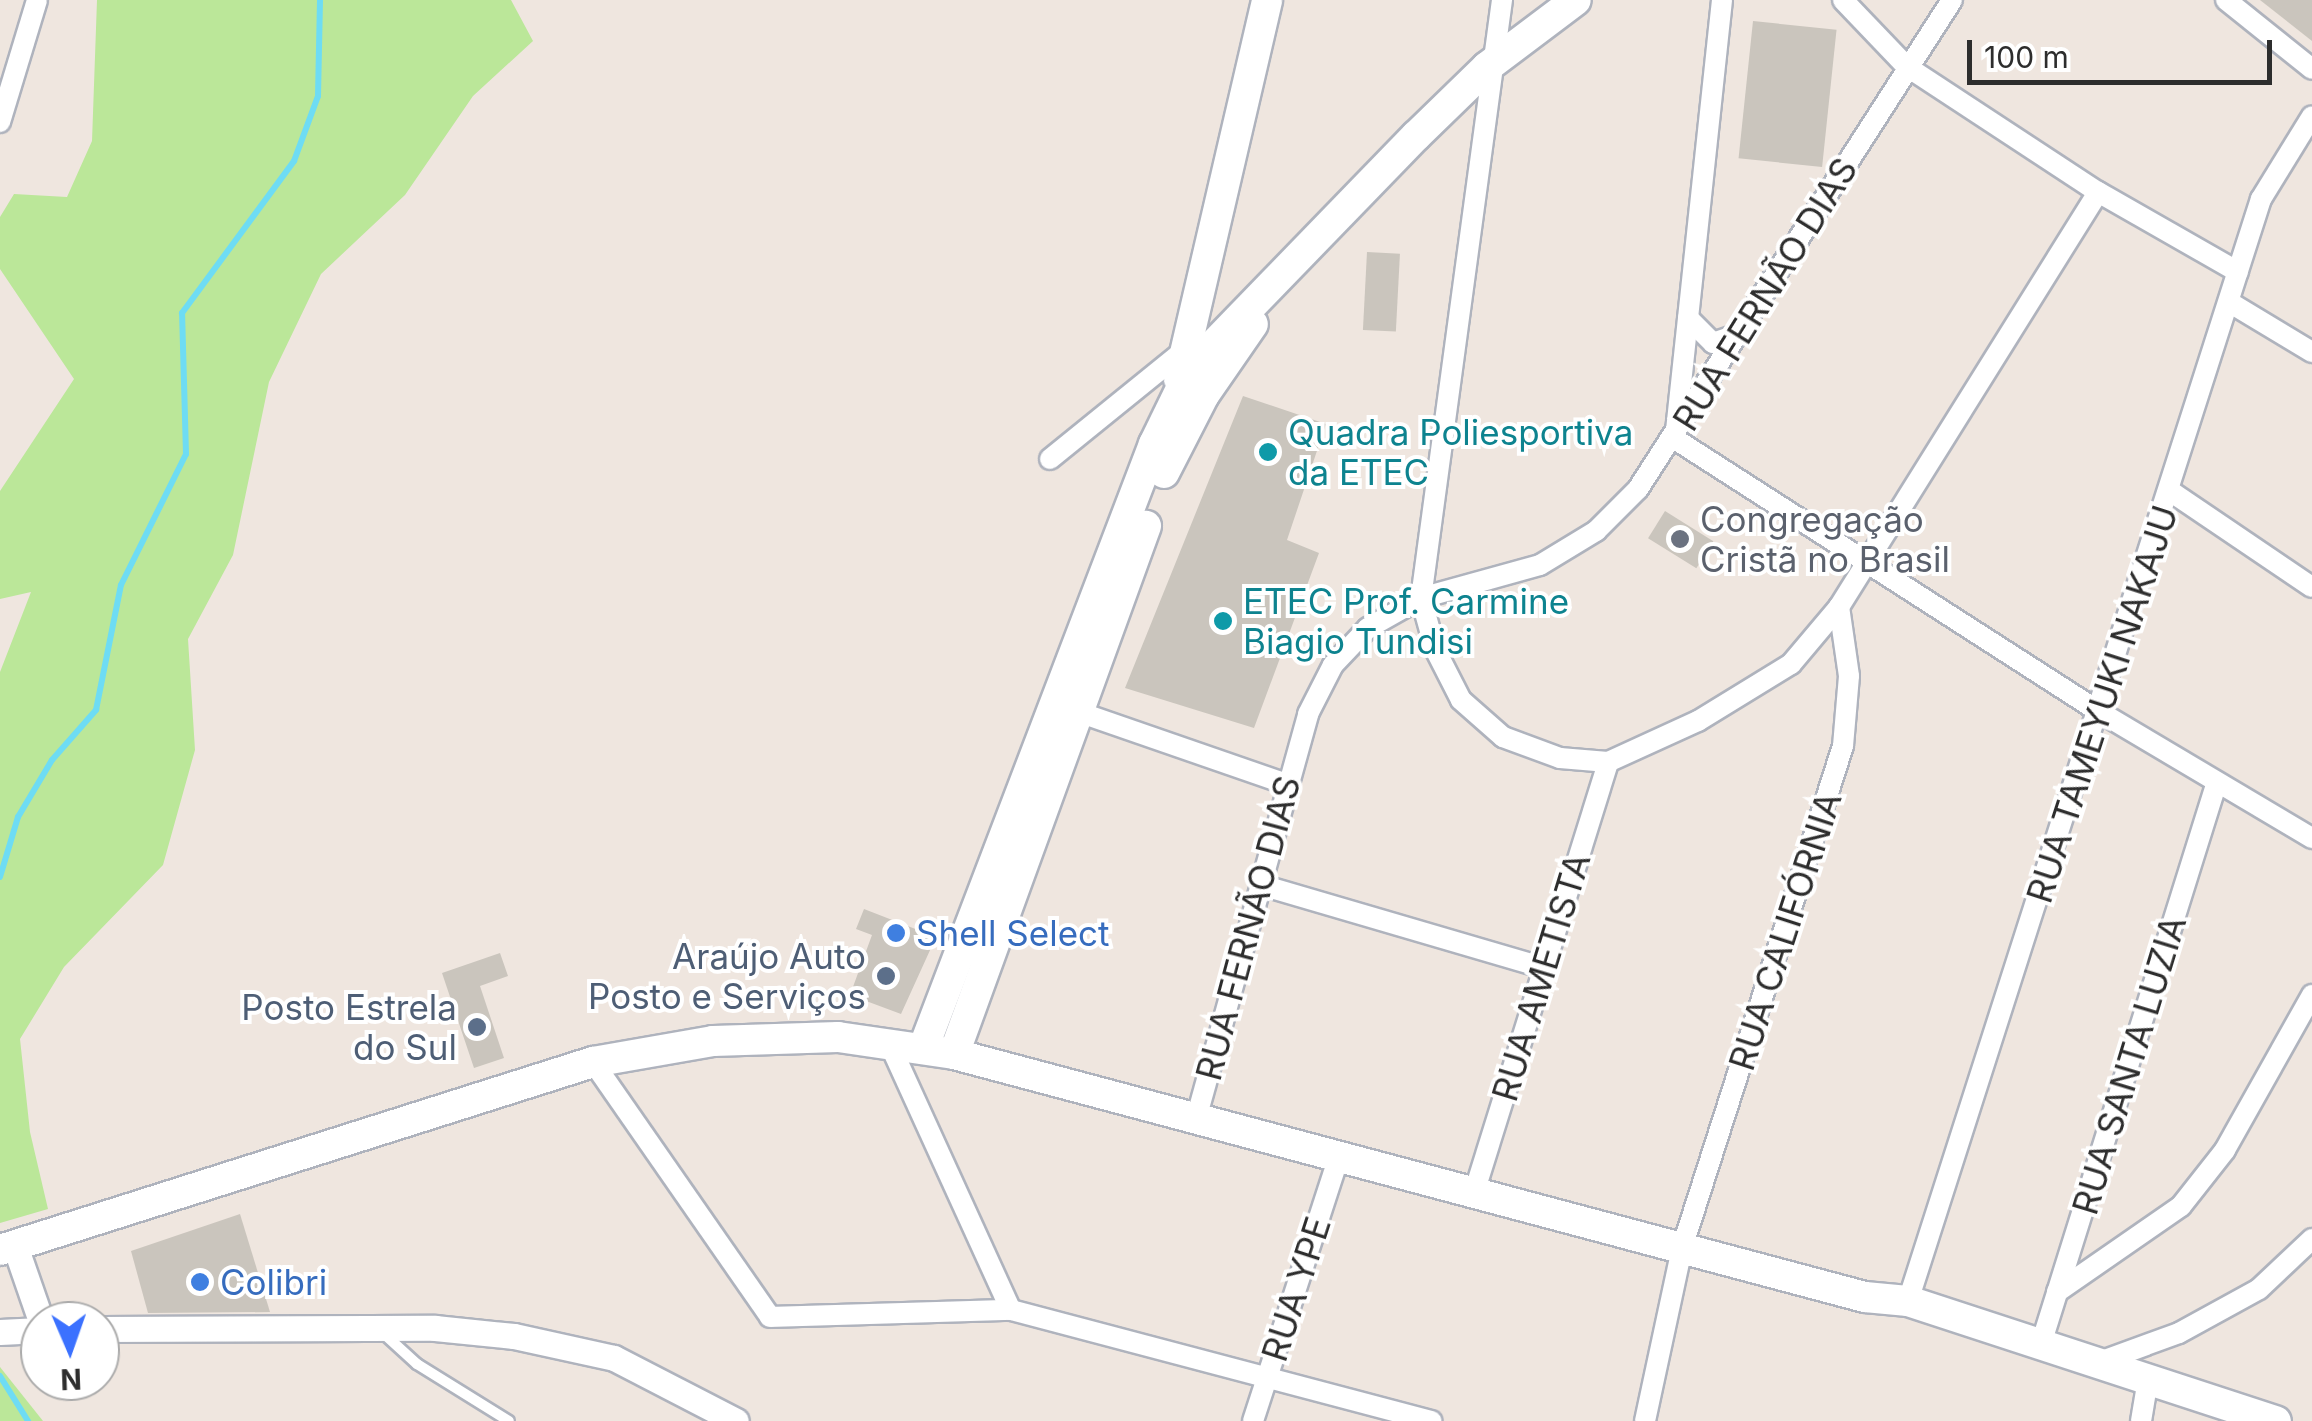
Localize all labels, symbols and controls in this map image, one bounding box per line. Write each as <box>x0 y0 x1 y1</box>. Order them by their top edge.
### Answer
scale bar <box>1972 20 2277 82</box>
text: 100 m <box>1984 39 2069 75</box>
street label: RUA FERNÃO DIAS <box>1664 150 1866 438</box>
place label: Quadra Poliesportiva da ETEC <box>1288 411 1633 493</box>
marker: Quadra Poliesportiva da ETEC <box>1257 441 1279 463</box>
place label: Congregação Cristã no Brasil <box>1700 498 1950 580</box>
street label: RUA TAMEYUKI NAKAJU <box>2018 500 2186 908</box>
marker: Congregação Cristã no Brasil <box>1669 528 1691 550</box>
place label: ETEC Prof. Carmine Biagio Tundisi <box>1243 580 1569 662</box>
marker: ETEC Prof. Carmine Biagio Tundisi <box>1212 610 1234 632</box>
street label: RUA FERNÃO DIAS <box>1187 771 1309 1085</box>
street label: RUA CALIFÓRNIA <box>1720 787 1850 1075</box>
street label: RUA AMETISTA <box>1483 848 1599 1106</box>
street label: RUA SANTA LUZIA <box>2064 911 2194 1219</box>
place label: Shell Select <box>916 912 1110 954</box>
marker: Shell Select <box>885 922 907 944</box>
place label: Araújo Auto Posto e Serviços <box>588 935 866 1017</box>
marker: Araújo Auto Posto e Serviços <box>875 965 897 987</box>
place label: Posto Estrela do Sul <box>241 986 457 1068</box>
marker: Posto Estrela do Sul <box>466 1016 488 1038</box>
street label: RUA YPE <box>1253 1212 1339 1366</box>
place label: Colibri <box>220 1261 327 1303</box>
marker: Colibri <box>189 1271 211 1293</box>
north arrow <box>20 1301 120 1401</box>
text: N <box>60 1362 82 1396</box>

